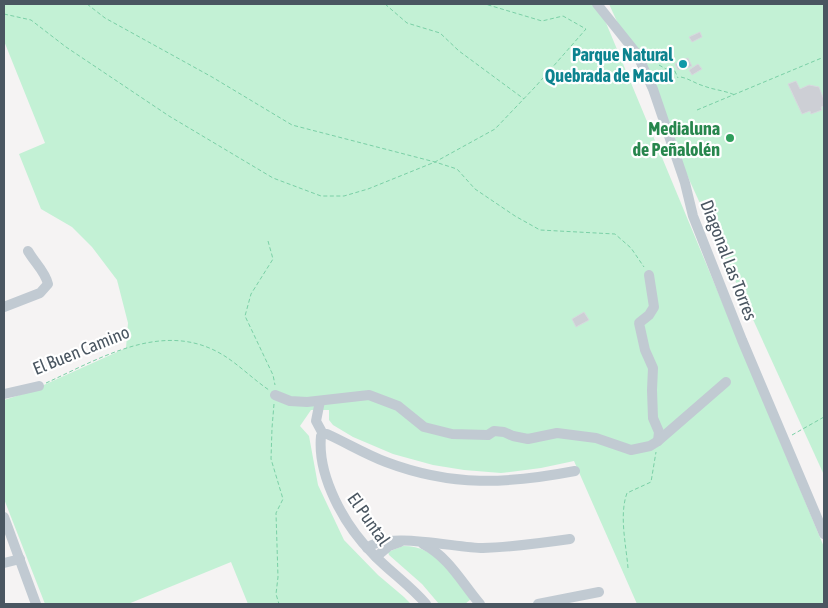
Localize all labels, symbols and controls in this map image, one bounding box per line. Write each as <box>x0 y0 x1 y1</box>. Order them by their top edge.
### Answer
place label: Parque Natural Quebrada de Macul <box>545 44 673 86</box>
marker: Parque Natural Quebrada de Macul <box>677 58 689 70</box>
place label: Medialuna de Peñalolén <box>632 118 720 160</box>
marker: Medialuna de Peñalolén <box>724 132 736 144</box>
street label: Diagonal Las Torres <box>696 197 762 323</box>
street label: El Buen Camino <box>30 321 132 379</box>
street label: El Puntal <box>343 489 395 550</box>

